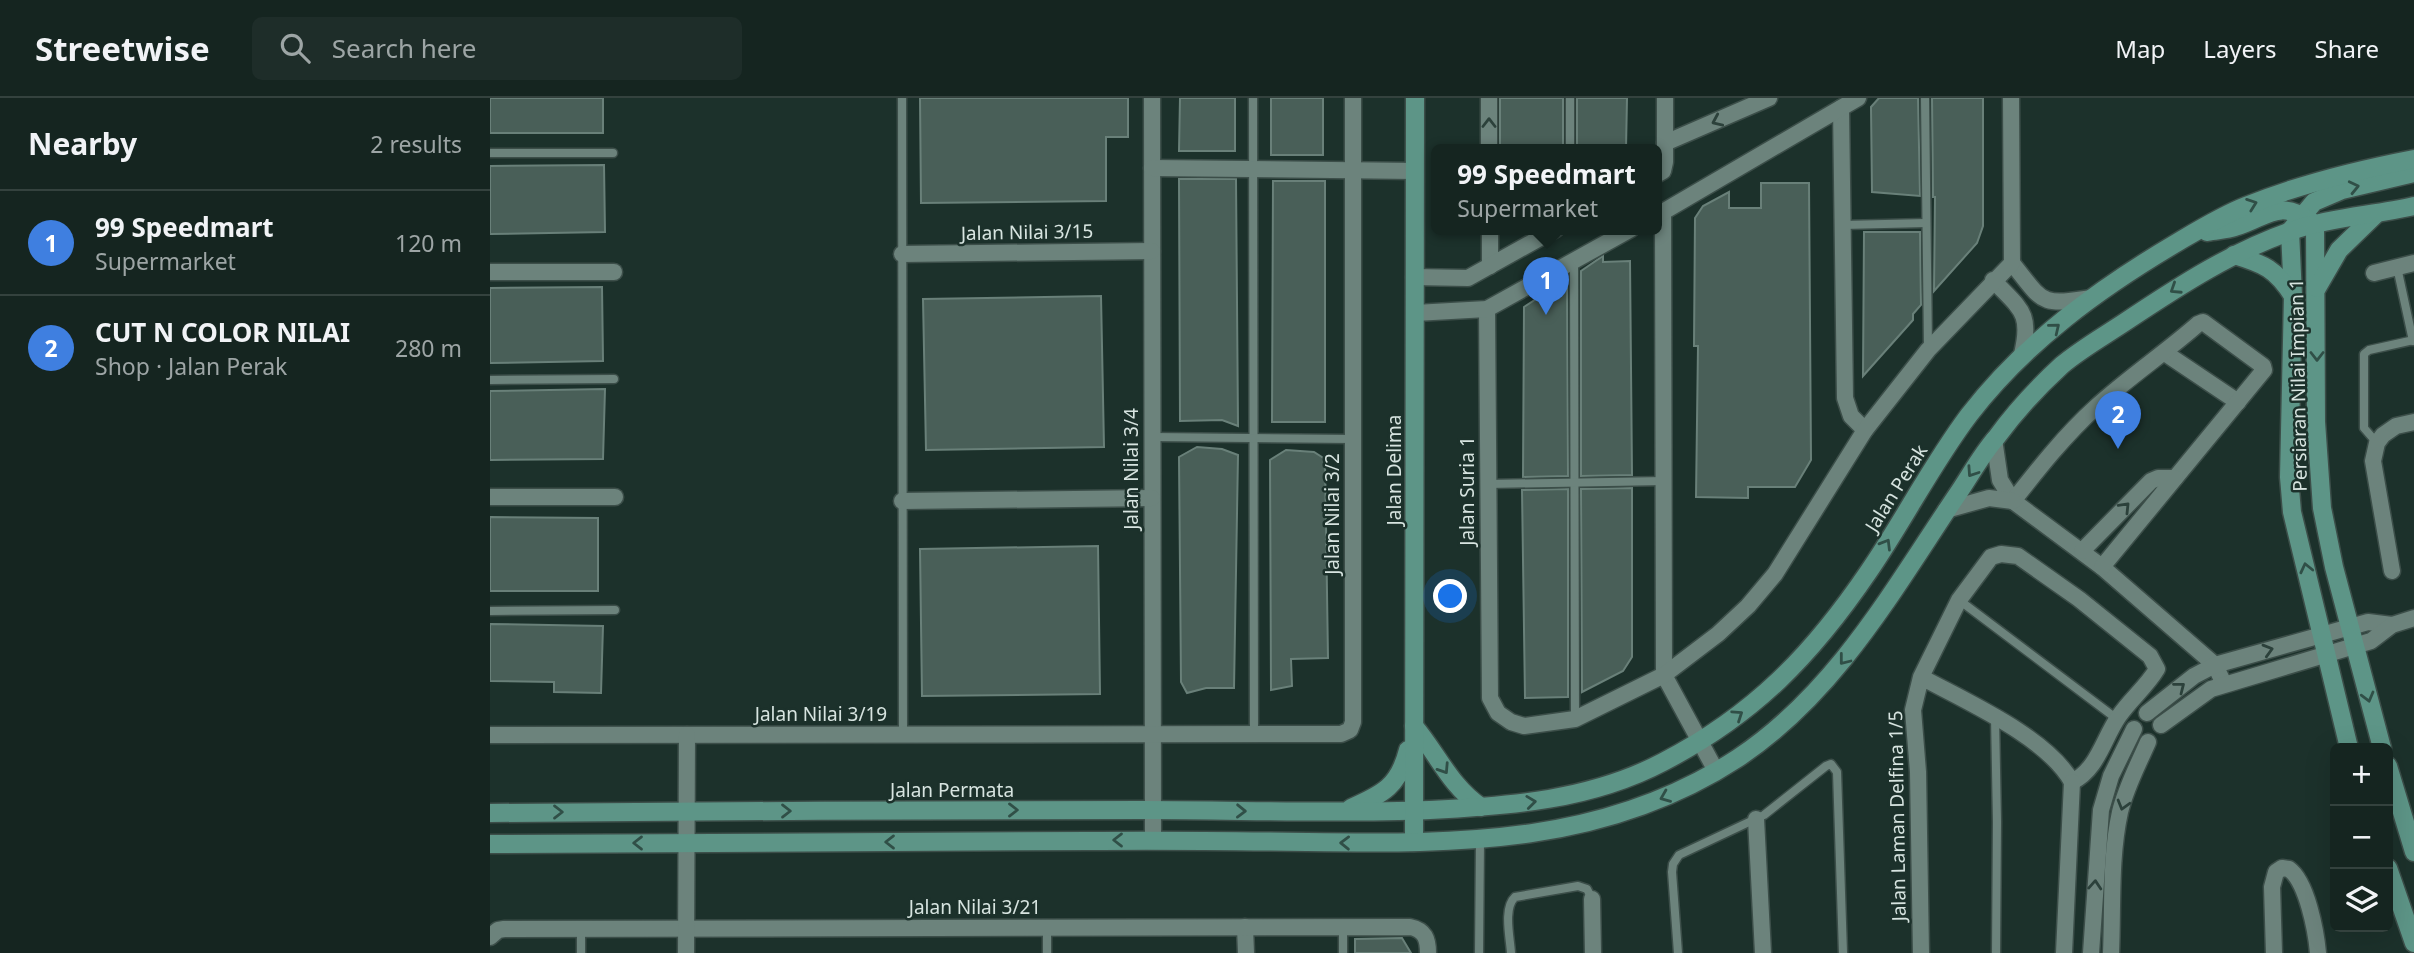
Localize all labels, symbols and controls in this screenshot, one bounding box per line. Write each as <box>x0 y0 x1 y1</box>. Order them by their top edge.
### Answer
search box <box>252 17 742 80</box>
text: Streetwise <box>35 26 210 71</box>
icon: search <box>276 29 314 67</box>
text: Search here <box>332 30 476 66</box>
text: Map <box>2115 32 2165 65</box>
text: Layers <box>2203 32 2277 65</box>
text: Share <box>2315 32 2379 65</box>
one-way arrow <box>1712 113 1724 127</box>
one-way arrow <box>1481 118 1497 128</box>
text: Nearby <box>28 123 137 164</box>
text: 2 results <box>370 128 462 160</box>
popup <box>1431 144 1662 235</box>
text: 99 Speedmart <box>1457 156 1636 192</box>
one-way arrow <box>2348 180 2360 195</box>
text: Supermarket <box>1457 192 1598 224</box>
one-way arrow <box>2246 198 2258 212</box>
text: 99 Speedmart <box>95 209 274 245</box>
street label: Jalan Nilai 3/15 <box>959 218 1093 246</box>
text: 1 <box>44 227 58 259</box>
text: 120 m <box>395 227 462 259</box>
text: Supermarket <box>95 245 236 277</box>
pin: 1 <box>1523 257 1569 315</box>
street label: Persiaran Nilai Impian 1 <box>2283 278 2313 492</box>
one-way arrow <box>2170 280 2183 293</box>
text: CUT N COLOR NILAI <box>95 314 350 350</box>
one-way arrow <box>2047 323 2059 336</box>
text: 2 <box>44 332 58 364</box>
text: 280 m <box>395 332 462 364</box>
text: Shop · Jalan Perak <box>95 350 287 382</box>
one-way arrow <box>2309 351 2325 362</box>
pin: 2 <box>2095 391 2141 449</box>
street label: Jalan Nilai 3/4 <box>1118 408 1144 532</box>
street label: Jalan Delima <box>1381 415 1407 527</box>
street label: Jalan Suria 1 <box>1454 436 1480 548</box>
street label: Jalan Perak <box>1858 439 1933 538</box>
street label: Jalan Nilai 3/2 <box>1319 453 1345 577</box>
one-way arrow <box>1968 464 1980 477</box>
one-way arrow <box>2116 502 2129 515</box>
one-way arrow <box>1877 539 1890 552</box>
one-way arrow <box>2299 562 2314 574</box>
your location <box>1433 579 1467 613</box>
one-way arrow <box>2262 644 2274 658</box>
one-way arrow <box>1839 652 1852 664</box>
one-way arrow <box>2172 682 2185 695</box>
one-way arrow <box>2360 691 2375 703</box>
street label: Jalan Nilai 3/19 <box>753 701 887 727</box>
street label: Jalan Laman Delfina 1/5 <box>1882 710 1912 924</box>
one-way arrow <box>1730 711 1743 723</box>
map controls <box>2330 743 2393 932</box>
button: + <box>2330 743 2393 806</box>
one-way arrow <box>1436 761 1449 774</box>
street label: Jalan Permata <box>888 777 1014 803</box>
one-way arrow <box>1660 788 1672 802</box>
one-way arrow <box>1525 795 1536 810</box>
one-way arrow <box>2117 798 2131 810</box>
one-way arrow <box>1008 802 1019 818</box>
one-way arrow <box>781 803 791 819</box>
one-way arrow <box>1236 803 1246 819</box>
one-way arrow <box>553 804 564 820</box>
button: − <box>2330 806 2393 869</box>
one-way arrow <box>1112 833 1123 848</box>
one-way arrow <box>885 834 895 850</box>
one-way arrow <box>633 835 643 851</box>
one-way arrow <box>1340 835 1350 851</box>
button: layers <box>2330 869 2393 932</box>
one-way arrow <box>2087 879 2102 890</box>
street label: Jalan Nilai 3/21 <box>907 894 1041 920</box>

